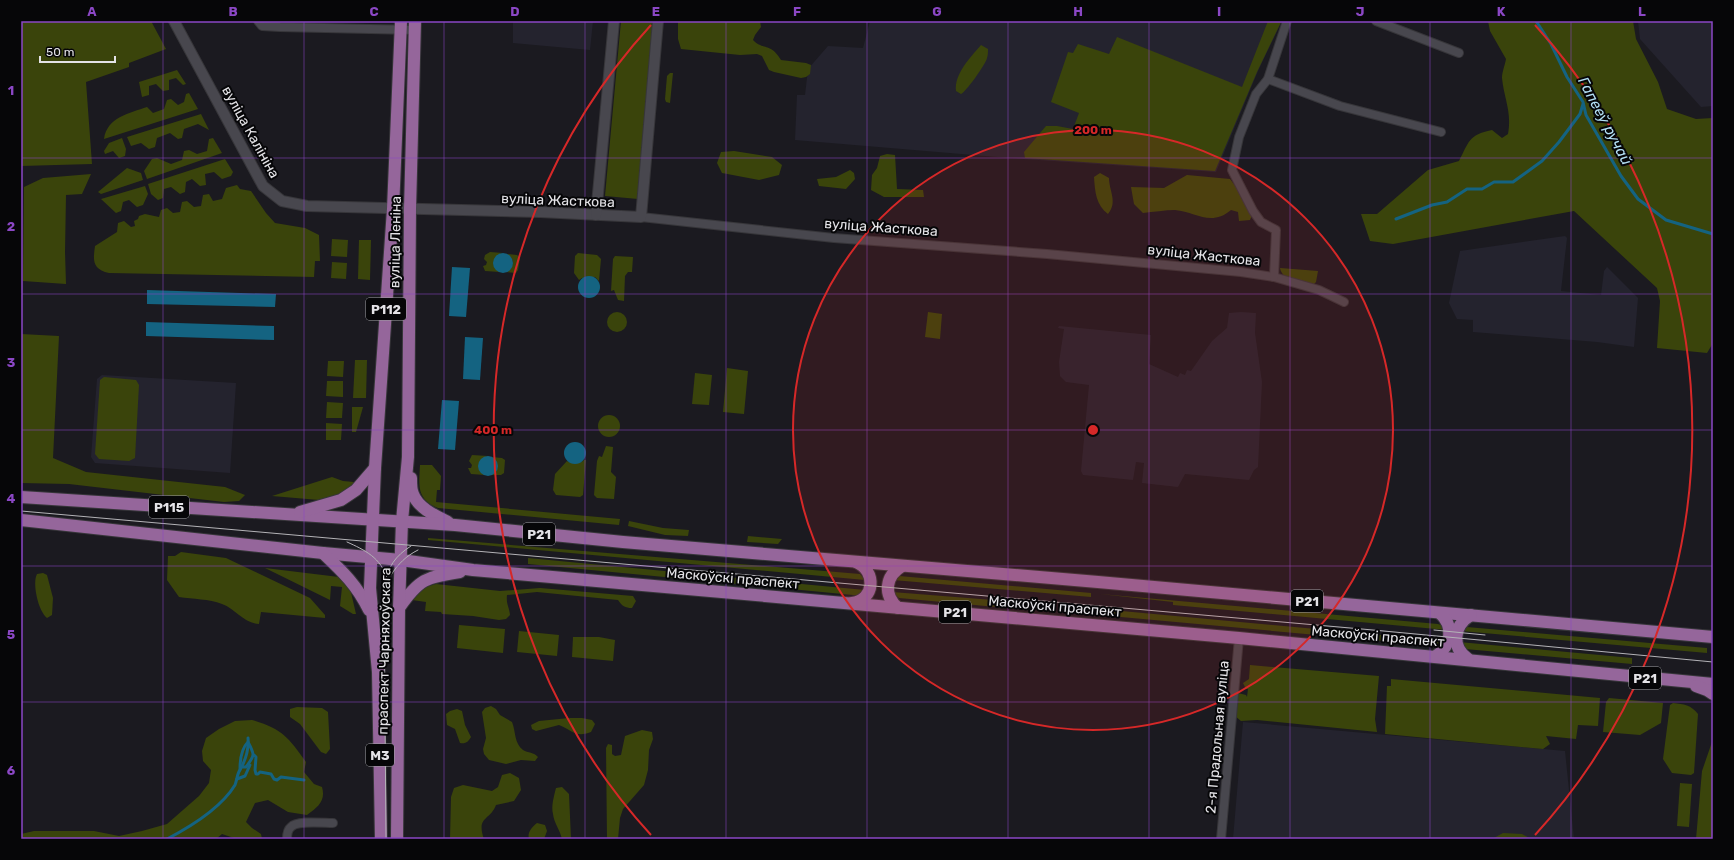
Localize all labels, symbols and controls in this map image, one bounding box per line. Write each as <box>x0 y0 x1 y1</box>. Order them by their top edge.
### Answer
text: A <box>87 4 97 19</box>
text: B <box>228 4 238 19</box>
text: C <box>369 4 379 19</box>
text: D <box>510 4 520 19</box>
text: E <box>652 4 660 19</box>
text: F <box>793 4 801 19</box>
text: G <box>932 4 942 19</box>
text: H <box>1073 4 1083 19</box>
text: I <box>1217 4 1221 19</box>
text: J <box>1356 4 1364 19</box>
text: K <box>1497 4 1506 19</box>
text: L <box>1638 4 1646 19</box>
scale bar <box>40 38 115 64</box>
text: 50 m <box>46 45 74 59</box>
water label: Гапееў ручай <box>1574 74 1636 168</box>
text: 1 <box>8 83 14 98</box>
street label: вуліца Калініна <box>218 83 283 181</box>
text: 200 m <box>1074 123 1112 137</box>
street label: вуліца Жасткова <box>501 190 615 211</box>
street label: вуліца Леніна <box>386 196 405 288</box>
street label: вуліца Жасткова <box>824 215 938 240</box>
text: 2 <box>7 219 15 234</box>
street label: вуліца Жасткова <box>1147 241 1261 270</box>
road number: Р112 <box>366 298 406 320</box>
text: 3 <box>7 355 16 370</box>
text: 400 m <box>474 423 512 437</box>
centre of rings <box>1086 423 1100 437</box>
text: 4 <box>7 491 16 506</box>
road number: Р115 <box>149 496 189 518</box>
road number: Р21 <box>523 523 555 545</box>
street label: Маскоўскі праспект <box>666 564 800 593</box>
street label: праспект Чарняхоўскага <box>375 567 394 735</box>
road number: Р21 <box>1291 590 1323 612</box>
street label: Маскоўскі праспект <box>988 592 1122 621</box>
road number: Р21 <box>939 601 971 623</box>
street label: Маскоўскі праспект <box>1311 622 1445 651</box>
text: 5 <box>7 627 15 642</box>
street label: 2-я Прадольная вуліца <box>1202 660 1233 814</box>
road number: Р21 <box>1629 667 1661 689</box>
road number: М3 <box>366 744 394 766</box>
text: 6 <box>7 763 16 778</box>

